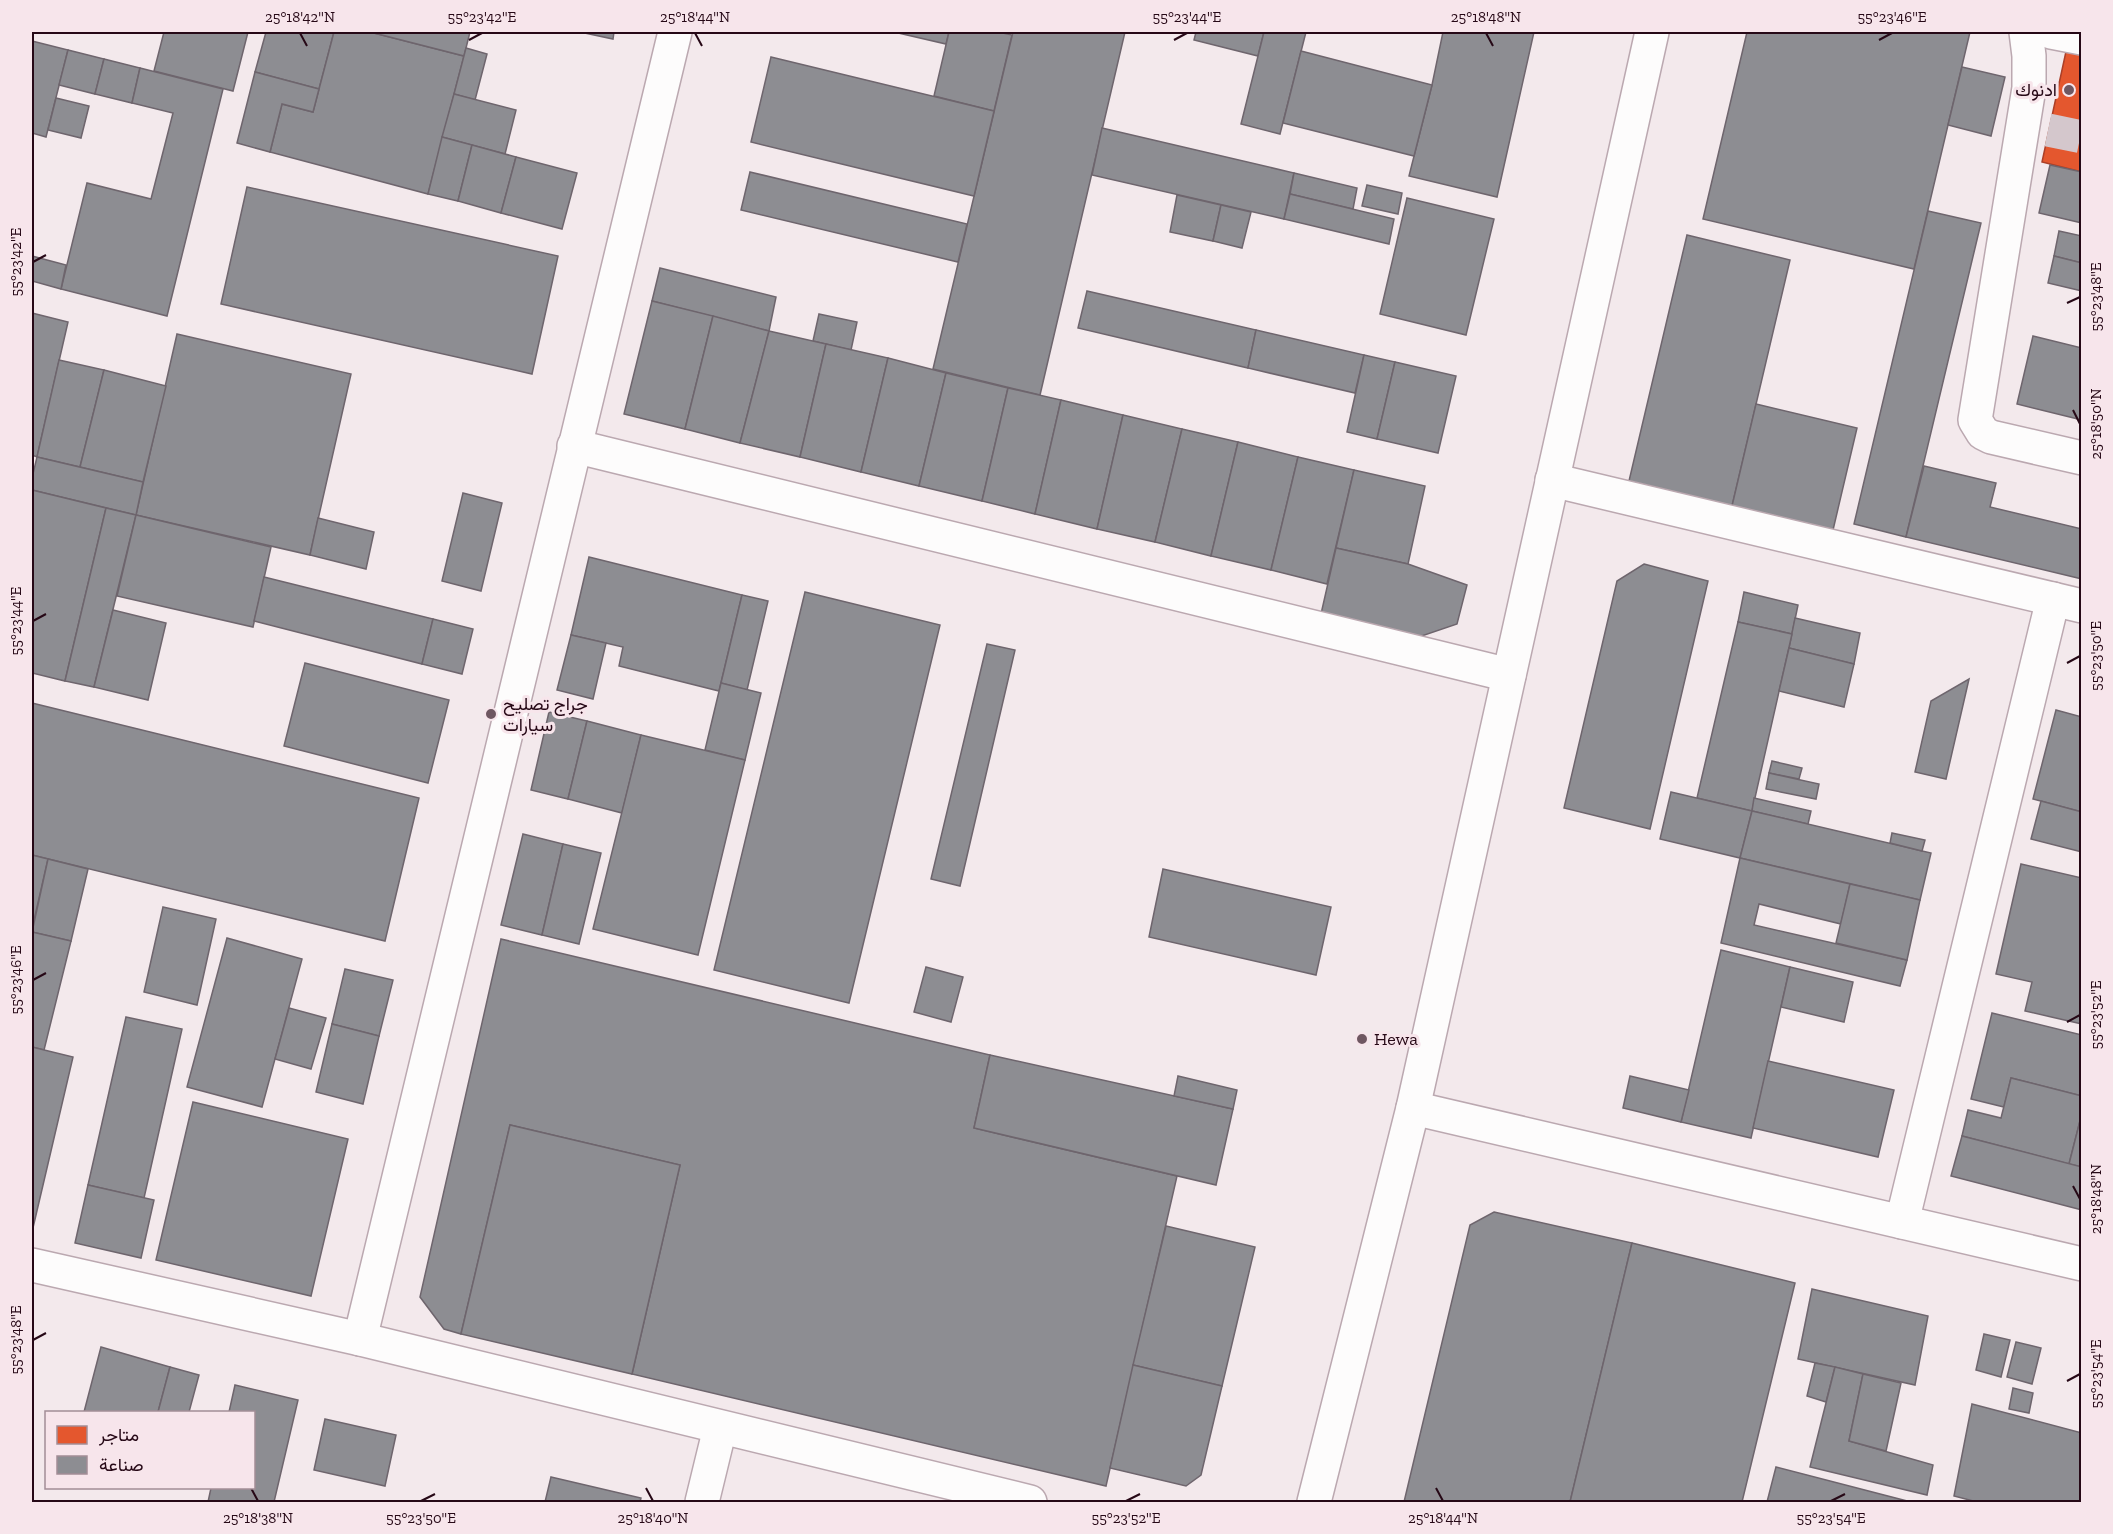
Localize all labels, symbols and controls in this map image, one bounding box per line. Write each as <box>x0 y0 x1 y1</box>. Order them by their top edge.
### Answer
text: 25°18'42"N <box>265 8 335 26</box>
text: 55°23'42"E <box>448 8 517 26</box>
text: 25°18'44"N <box>660 8 730 26</box>
text: 55°23'44"E <box>1153 8 1222 26</box>
text: 25°18'48"N <box>1451 8 1521 26</box>
text: 55°23'46"E <box>1857 8 1927 26</box>
place label: ادنوك <box>2015 79 2057 101</box>
marker: ادنوك <box>2062 83 2076 97</box>
text: 55°23'42"E <box>7 227 25 296</box>
text: 55°23'48"E <box>2087 262 2105 332</box>
text: 25°18'50"N <box>2087 388 2105 460</box>
text: 55°23'44"E <box>7 586 25 655</box>
text: 55°23'50"E <box>2087 621 2105 691</box>
place label: جراج تصليح سيارات <box>503 693 588 736</box>
marker: جراج تصليح سيارات <box>484 707 498 721</box>
text: 55°23'46"E <box>7 945 25 1015</box>
text: 55°23'52"E <box>2087 980 2105 1050</box>
place label: Hewa <box>1374 1028 1418 1050</box>
marker: Hewa <box>1355 1032 1369 1046</box>
text: 25°18'48"N <box>2087 1164 2105 1234</box>
text: 55°23'48"E <box>7 1305 25 1375</box>
text: 55°23'54"E <box>2087 1339 2105 1409</box>
legend <box>45 1411 255 1489</box>
text: متاجر <box>98 1424 139 1446</box>
text: صناعة <box>99 1454 144 1476</box>
text: 25°18'38"N <box>223 1509 293 1527</box>
text: 55°23'50"E <box>386 1509 456 1527</box>
text: 25°18'40"N <box>618 1509 688 1527</box>
text: 55°23'52"E <box>1091 1509 1161 1527</box>
text: 25°18'44"N <box>1408 1509 1478 1527</box>
text: 55°23'54"E <box>1796 1509 1866 1527</box>

